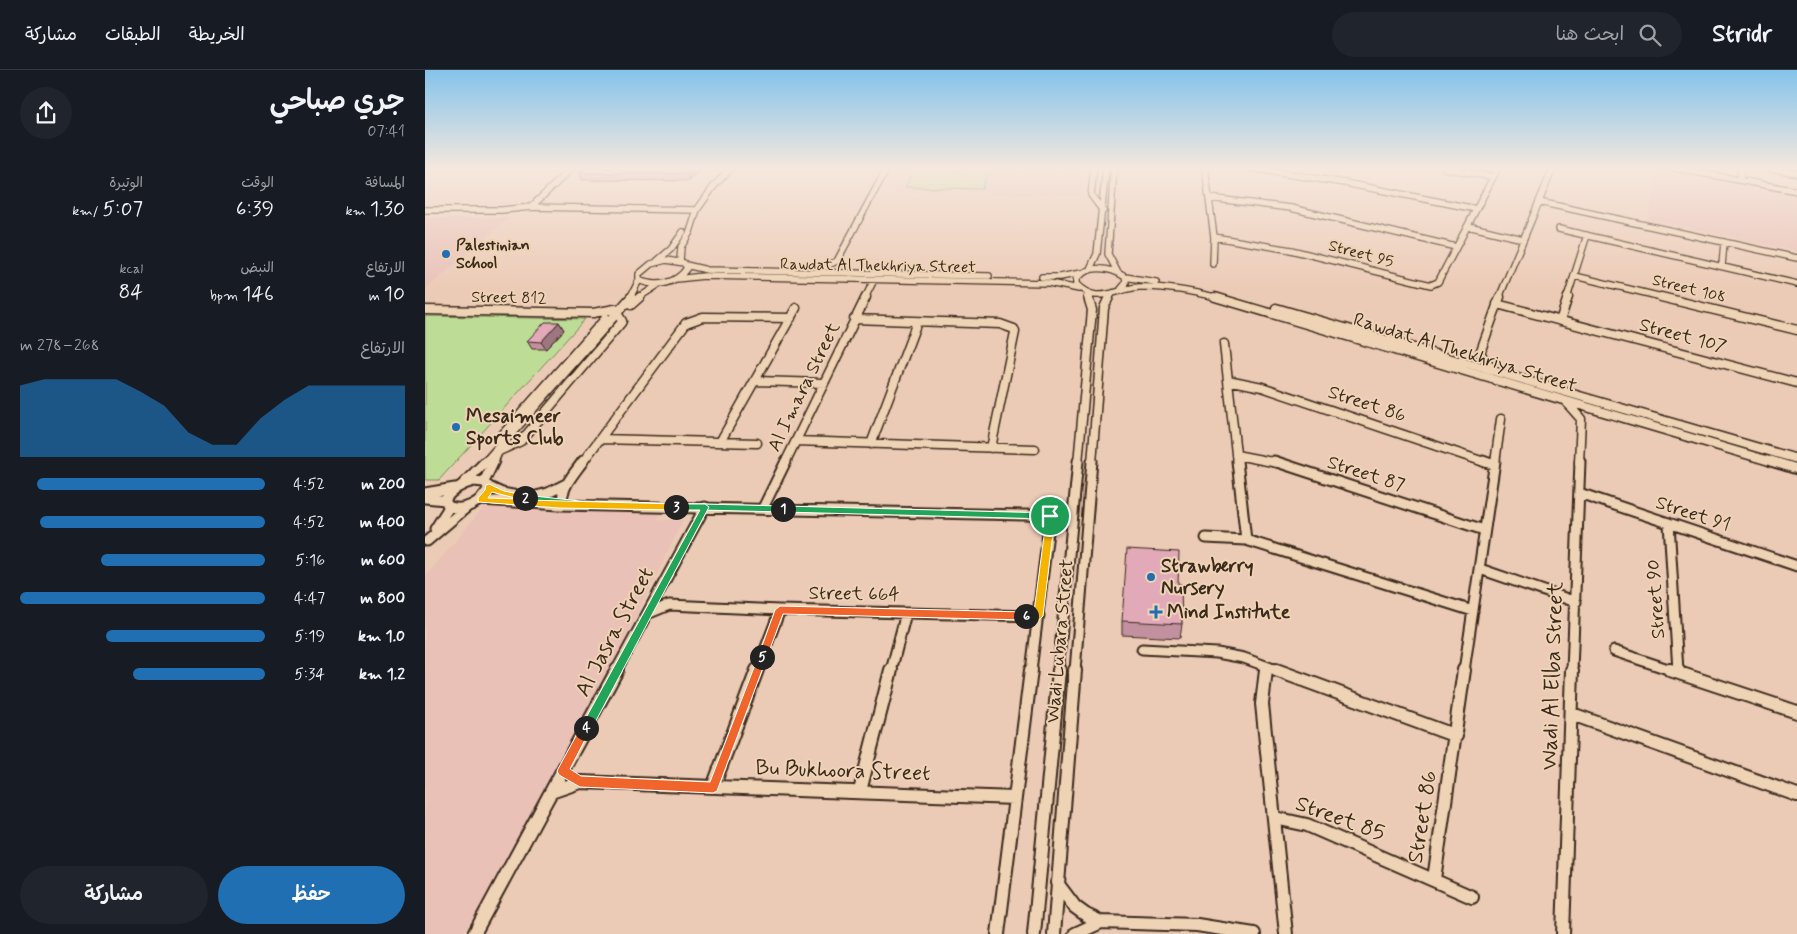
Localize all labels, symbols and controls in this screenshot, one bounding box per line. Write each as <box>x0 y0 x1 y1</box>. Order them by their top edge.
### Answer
search box <box>1332 12 1682 57</box>
text: Stridr <box>1712 19 1772 50</box>
icon: search <box>1636 21 1664 49</box>
text: ابحث هنا <box>1556 22 1624 47</box>
text: مشاركة <box>25 23 77 47</box>
text: الطبقات <box>105 23 161 47</box>
text: الخريطة <box>189 23 245 47</box>
text: جري صباحي <box>269 83 405 120</box>
button: share <box>20 87 72 139</box>
text: 07:41 <box>368 121 405 142</box>
text: الوتيرة <box>109 174 143 192</box>
text: الوقت <box>241 174 274 192</box>
text: المسافة <box>365 174 405 192</box>
text: 5:07 <box>102 195 143 223</box>
text: 6:39 <box>236 195 274 223</box>
text: 1.30 <box>370 195 405 223</box>
text: /km <box>72 202 102 220</box>
text: km <box>346 202 370 220</box>
place label: Palestinian School <box>456 235 530 274</box>
street label: Street 95 <box>1326 235 1396 273</box>
marker: Palestinian School <box>440 248 452 260</box>
street label: Rawdat Al Thekhriya Street <box>780 254 976 278</box>
text: النبض <box>241 259 274 277</box>
text: الارتفاع <box>366 259 405 277</box>
text: kcal <box>119 260 143 278</box>
street label: Street 108 <box>1650 270 1728 308</box>
text: 84 <box>118 278 143 306</box>
text: 146 <box>242 280 274 308</box>
text: 10 <box>384 280 405 308</box>
text: bpm <box>210 287 242 305</box>
text: m <box>369 287 384 305</box>
street label: Street 812 <box>471 287 547 309</box>
street label: Rawdat Al Thekhriya Street <box>1350 307 1580 399</box>
street label: Street 107 <box>1637 312 1729 360</box>
street label: Al Imara Street <box>762 318 846 456</box>
text: 268–278 m <box>20 335 99 356</box>
text: الارتفاع <box>360 338 405 359</box>
street label: Street 86 <box>1325 380 1409 428</box>
place label: Mesaimeer Sports Club <box>466 404 563 451</box>
marker: Mesaimeer Sports Club <box>450 421 462 433</box>
street label: Street 87 <box>1324 450 1408 498</box>
text: 4:52 <box>293 474 325 495</box>
text: 200 m <box>361 474 405 495</box>
pin: 2 <box>513 486 537 510</box>
text: 2 <box>522 489 529 507</box>
street label: Street 91 <box>1653 490 1733 538</box>
pin: 3 <box>663 494 689 520</box>
pin <box>1029 495 1071 537</box>
pin: 1 <box>771 496 795 522</box>
text: 3 <box>673 498 680 516</box>
text: 1 <box>780 500 787 518</box>
icon: arrive <box>1036 502 1064 530</box>
text: 4:52 <box>293 512 325 533</box>
text: 400 m <box>360 512 405 533</box>
text: 5:16 <box>295 550 325 571</box>
text: 600 m <box>361 550 405 571</box>
place label: Strawberry Nursery <box>1161 554 1254 601</box>
street label: Wadi Lubara Street <box>1040 558 1080 724</box>
street label: Street 90 <box>1641 558 1671 640</box>
street label: Al Jasra Street <box>569 562 661 702</box>
marker: Strawberry Nursery <box>1145 571 1157 583</box>
street label: Street 664 <box>808 581 900 607</box>
street label: Wadi Al Elba Street <box>1536 581 1570 771</box>
text: 4:47 <box>294 588 325 609</box>
text: 800 m <box>360 588 405 609</box>
place label: Mind Institute <box>1167 600 1291 625</box>
pin: 6 <box>1013 604 1039 628</box>
marker: Mind Institute <box>1149 605 1163 619</box>
text: 6 <box>1023 607 1030 625</box>
text: 5:19 <box>294 626 325 647</box>
text: 1.0 km <box>358 626 405 647</box>
pin: 5 <box>749 644 775 670</box>
text: 5 <box>758 648 767 666</box>
text: 5:34 <box>294 664 325 685</box>
text: 1.2 km <box>359 664 405 685</box>
pin: 4 <box>573 716 599 740</box>
text: 4 <box>582 719 591 737</box>
street label: Bu Bukhoora Street <box>755 754 931 788</box>
street label: Street 86 <box>1402 769 1444 865</box>
street label: Street 85 <box>1291 790 1389 848</box>
button: مشاركة <box>20 866 208 924</box>
button: حفظ <box>218 866 405 924</box>

